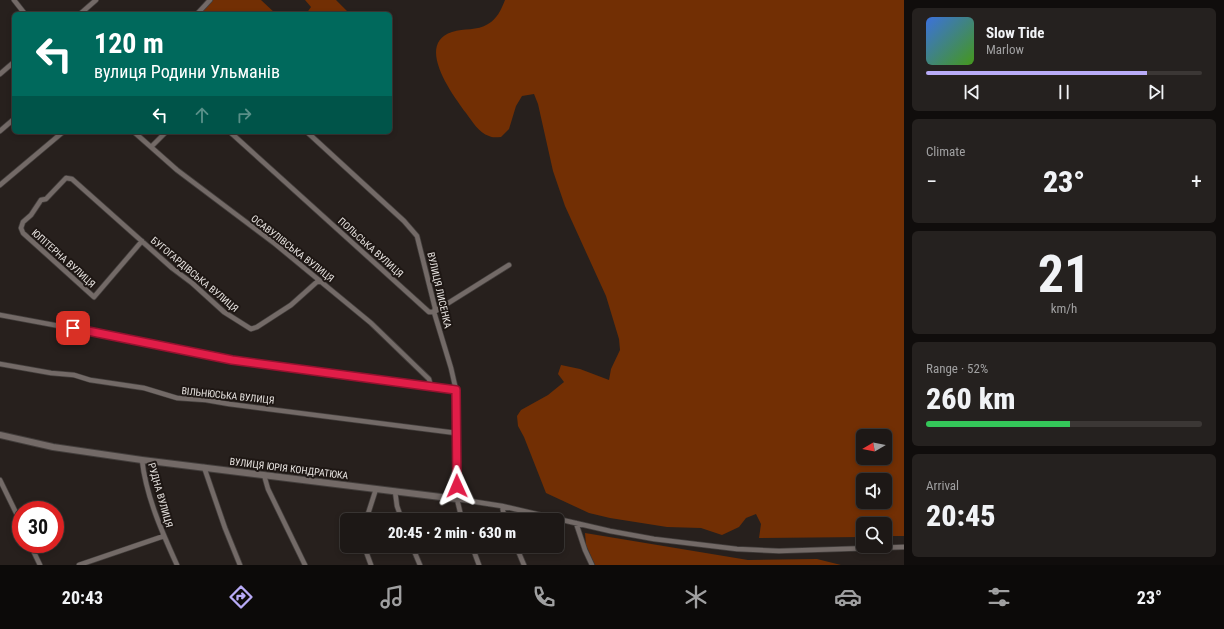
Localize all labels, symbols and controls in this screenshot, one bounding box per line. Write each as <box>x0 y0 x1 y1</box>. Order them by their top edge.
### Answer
text: Slow Tide <box>986 24 1044 42</box>
text: 120 m <box>94 27 164 60</box>
icon: left <box>28 28 80 80</box>
text: Marlow <box>986 42 1024 57</box>
text: вулиця Родини Ульманів <box>94 61 280 82</box>
icon: previous <box>961 81 983 103</box>
icon: pause <box>1053 81 1075 103</box>
icon: next <box>1145 81 1167 103</box>
icon: left <box>149 104 171 126</box>
icon: ahead <box>191 104 213 126</box>
icon: right <box>233 104 255 126</box>
text: Climate <box>926 144 965 159</box>
text: 23° <box>1043 164 1085 199</box>
text: − <box>926 169 937 194</box>
text: + <box>1191 169 1202 194</box>
street label: ОСАВУЛІВСЬКА ВУЛИЦЯ <box>249 213 336 284</box>
street label: ПОЛЬСЬКА ВУЛИЦЯ <box>336 215 405 279</box>
street label: ЮПІТЕРНА ВУЛИЦЯ <box>30 227 98 290</box>
street label: БУГОГАРДІВСЬКА ВУЛИЦЯ <box>149 235 241 314</box>
text: 21 <box>1038 244 1090 305</box>
street label: ВУЛИЦЯ ЛИСЕНКА <box>425 251 454 329</box>
text: km/h <box>1051 301 1077 316</box>
pin <box>56 311 90 345</box>
icon: arrive <box>62 317 84 339</box>
text: Range · 52% <box>926 361 988 376</box>
text: 260 km <box>926 381 1015 416</box>
street label: ВІЛЬНЮСЬКА ВУЛИЦЯ <box>181 385 275 406</box>
north arrow <box>856 429 892 465</box>
map controls <box>856 429 892 553</box>
street label: ВУЛИЦЯ ЮРІЯ КОНДРАТЮКА <box>229 456 349 481</box>
street label: РУДНА ВУЛИЦЯ <box>146 462 175 529</box>
position arrow <box>436 465 478 507</box>
button: sound <box>856 473 892 509</box>
text: Arrival <box>926 478 959 493</box>
text: 20:45 <box>926 498 995 533</box>
speed limit sign: 30 <box>12 501 64 553</box>
button: search <box>856 517 892 553</box>
text: 20:45 · 2 min · 630 m <box>388 524 516 542</box>
icon: directions <box>227 583 255 611</box>
icon: music <box>378 583 406 611</box>
icon: phone <box>530 583 558 611</box>
icon: climate <box>682 583 710 611</box>
icon: car <box>834 583 862 611</box>
icon: filters <box>985 583 1013 611</box>
text: 20:43 <box>62 587 103 608</box>
text: 23° <box>1137 587 1162 608</box>

